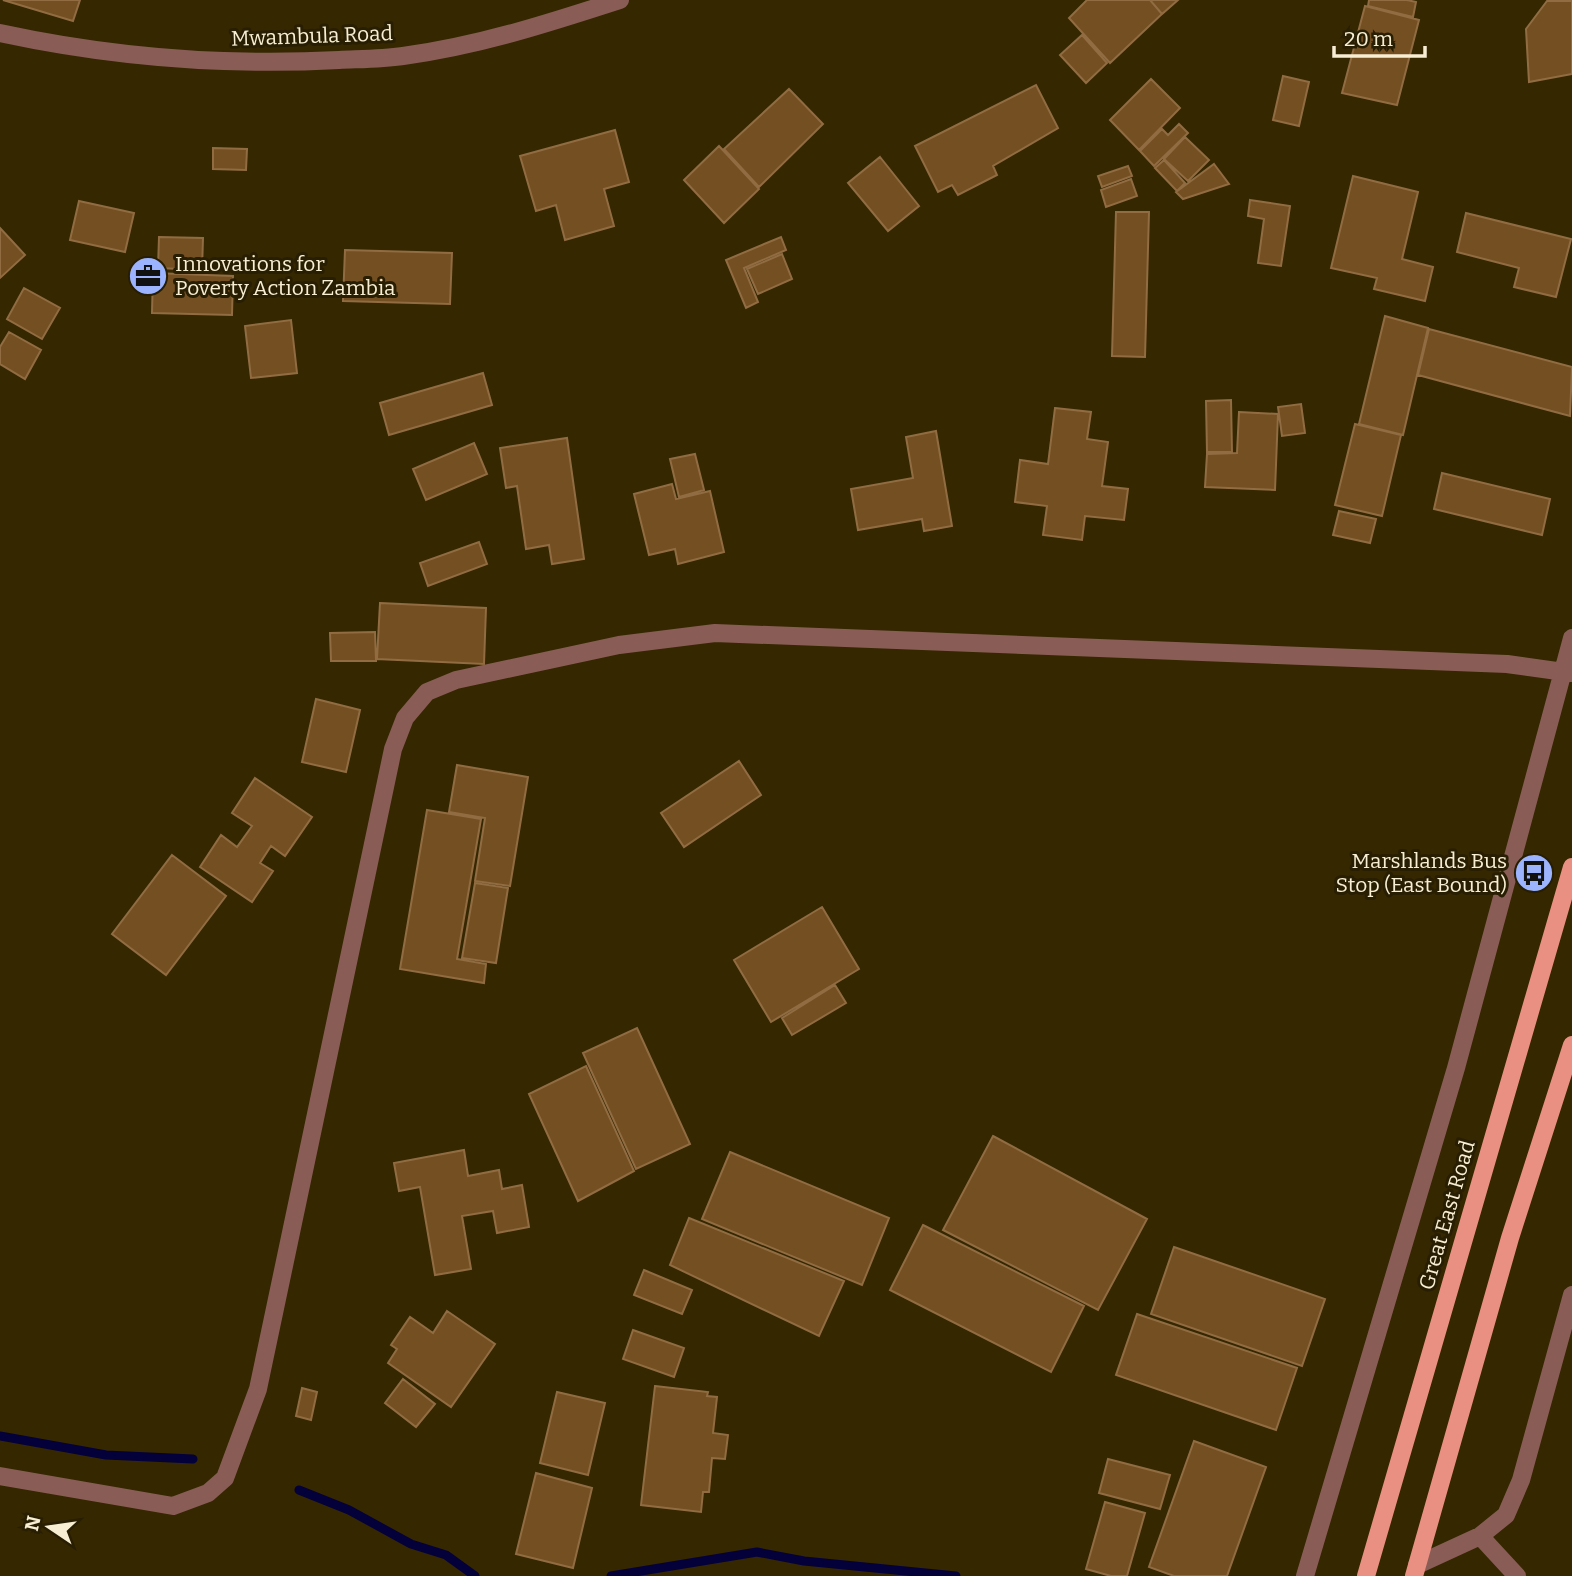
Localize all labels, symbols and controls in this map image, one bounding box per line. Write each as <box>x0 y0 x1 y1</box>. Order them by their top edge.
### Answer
scale bar <box>1334 14 1425 58</box>
street label: Mwambula Road <box>231 20 393 52</box>
text: 20 m <box>1344 26 1393 52</box>
place label: Innovations for Poverty Action Zambia <box>175 251 396 301</box>
office icon: Innovations for Poverty Action Zambia <box>127 255 169 297</box>
place label: Marshlands Bus Stop (East Bound) <box>1336 848 1507 898</box>
bus stop icon: Marshlands Bus Stop (East Bound) <box>1513 852 1555 894</box>
street label: Great East Road <box>1413 1137 1481 1293</box>
north arrow <box>14 1492 84 1562</box>
text: N <box>20 1513 46 1533</box>

